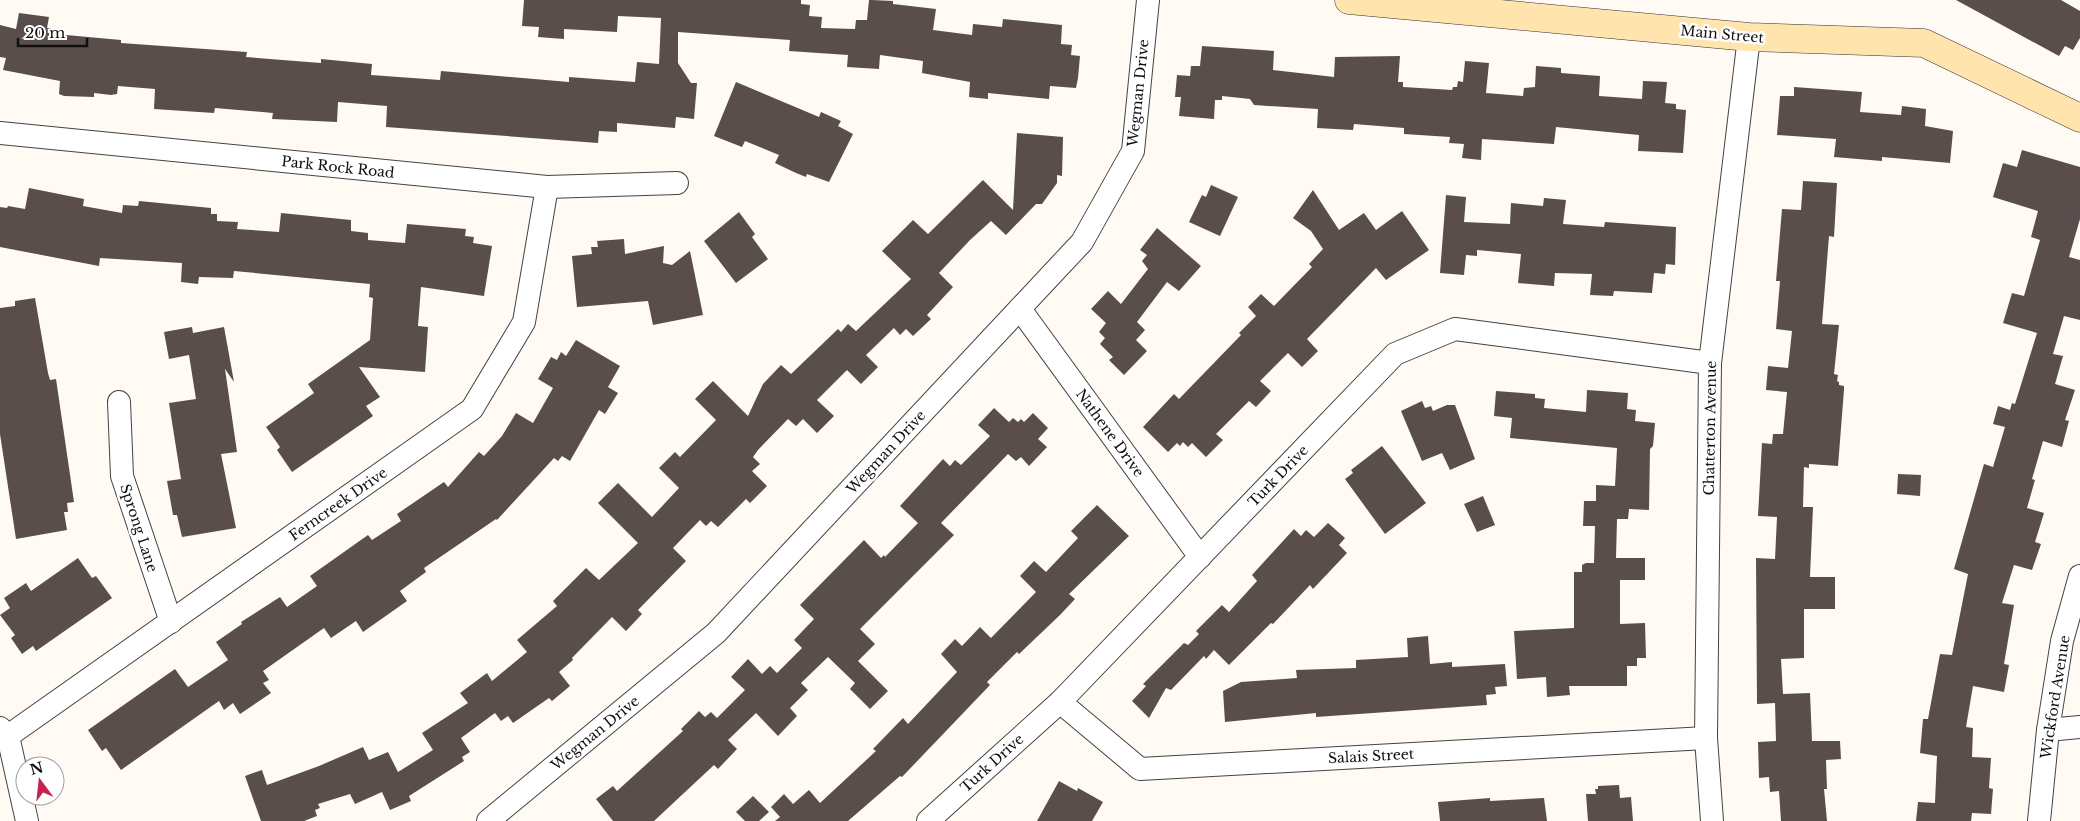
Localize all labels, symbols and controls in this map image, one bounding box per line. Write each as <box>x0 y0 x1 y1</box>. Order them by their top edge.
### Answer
scale bar <box>18 15 86 47</box>
street label: Main Street <box>1680 21 1765 47</box>
text: 20 m <box>25 23 65 42</box>
street label: Wegman Drive <box>1123 38 1153 149</box>
street label: Park Rock Road <box>281 152 396 182</box>
street label: Chatterton Avenue <box>1700 360 1720 496</box>
street label: Nathene Drive <box>1072 385 1148 481</box>
street label: Wegman Drive <box>842 406 929 498</box>
street label: Turk Drive <box>1244 441 1312 511</box>
street label: Ferncreek Drive <box>285 463 391 545</box>
street label: Sprong Lane <box>116 482 162 574</box>
street label: Wickford Avenue <box>2036 634 2074 761</box>
street label: Wegman Drive <box>546 692 643 775</box>
street label: Turk Drive <box>957 730 1027 796</box>
street label: Salais Street <box>1327 745 1415 767</box>
north arrow <box>15 756 65 806</box>
text: N <box>28 758 45 779</box>

